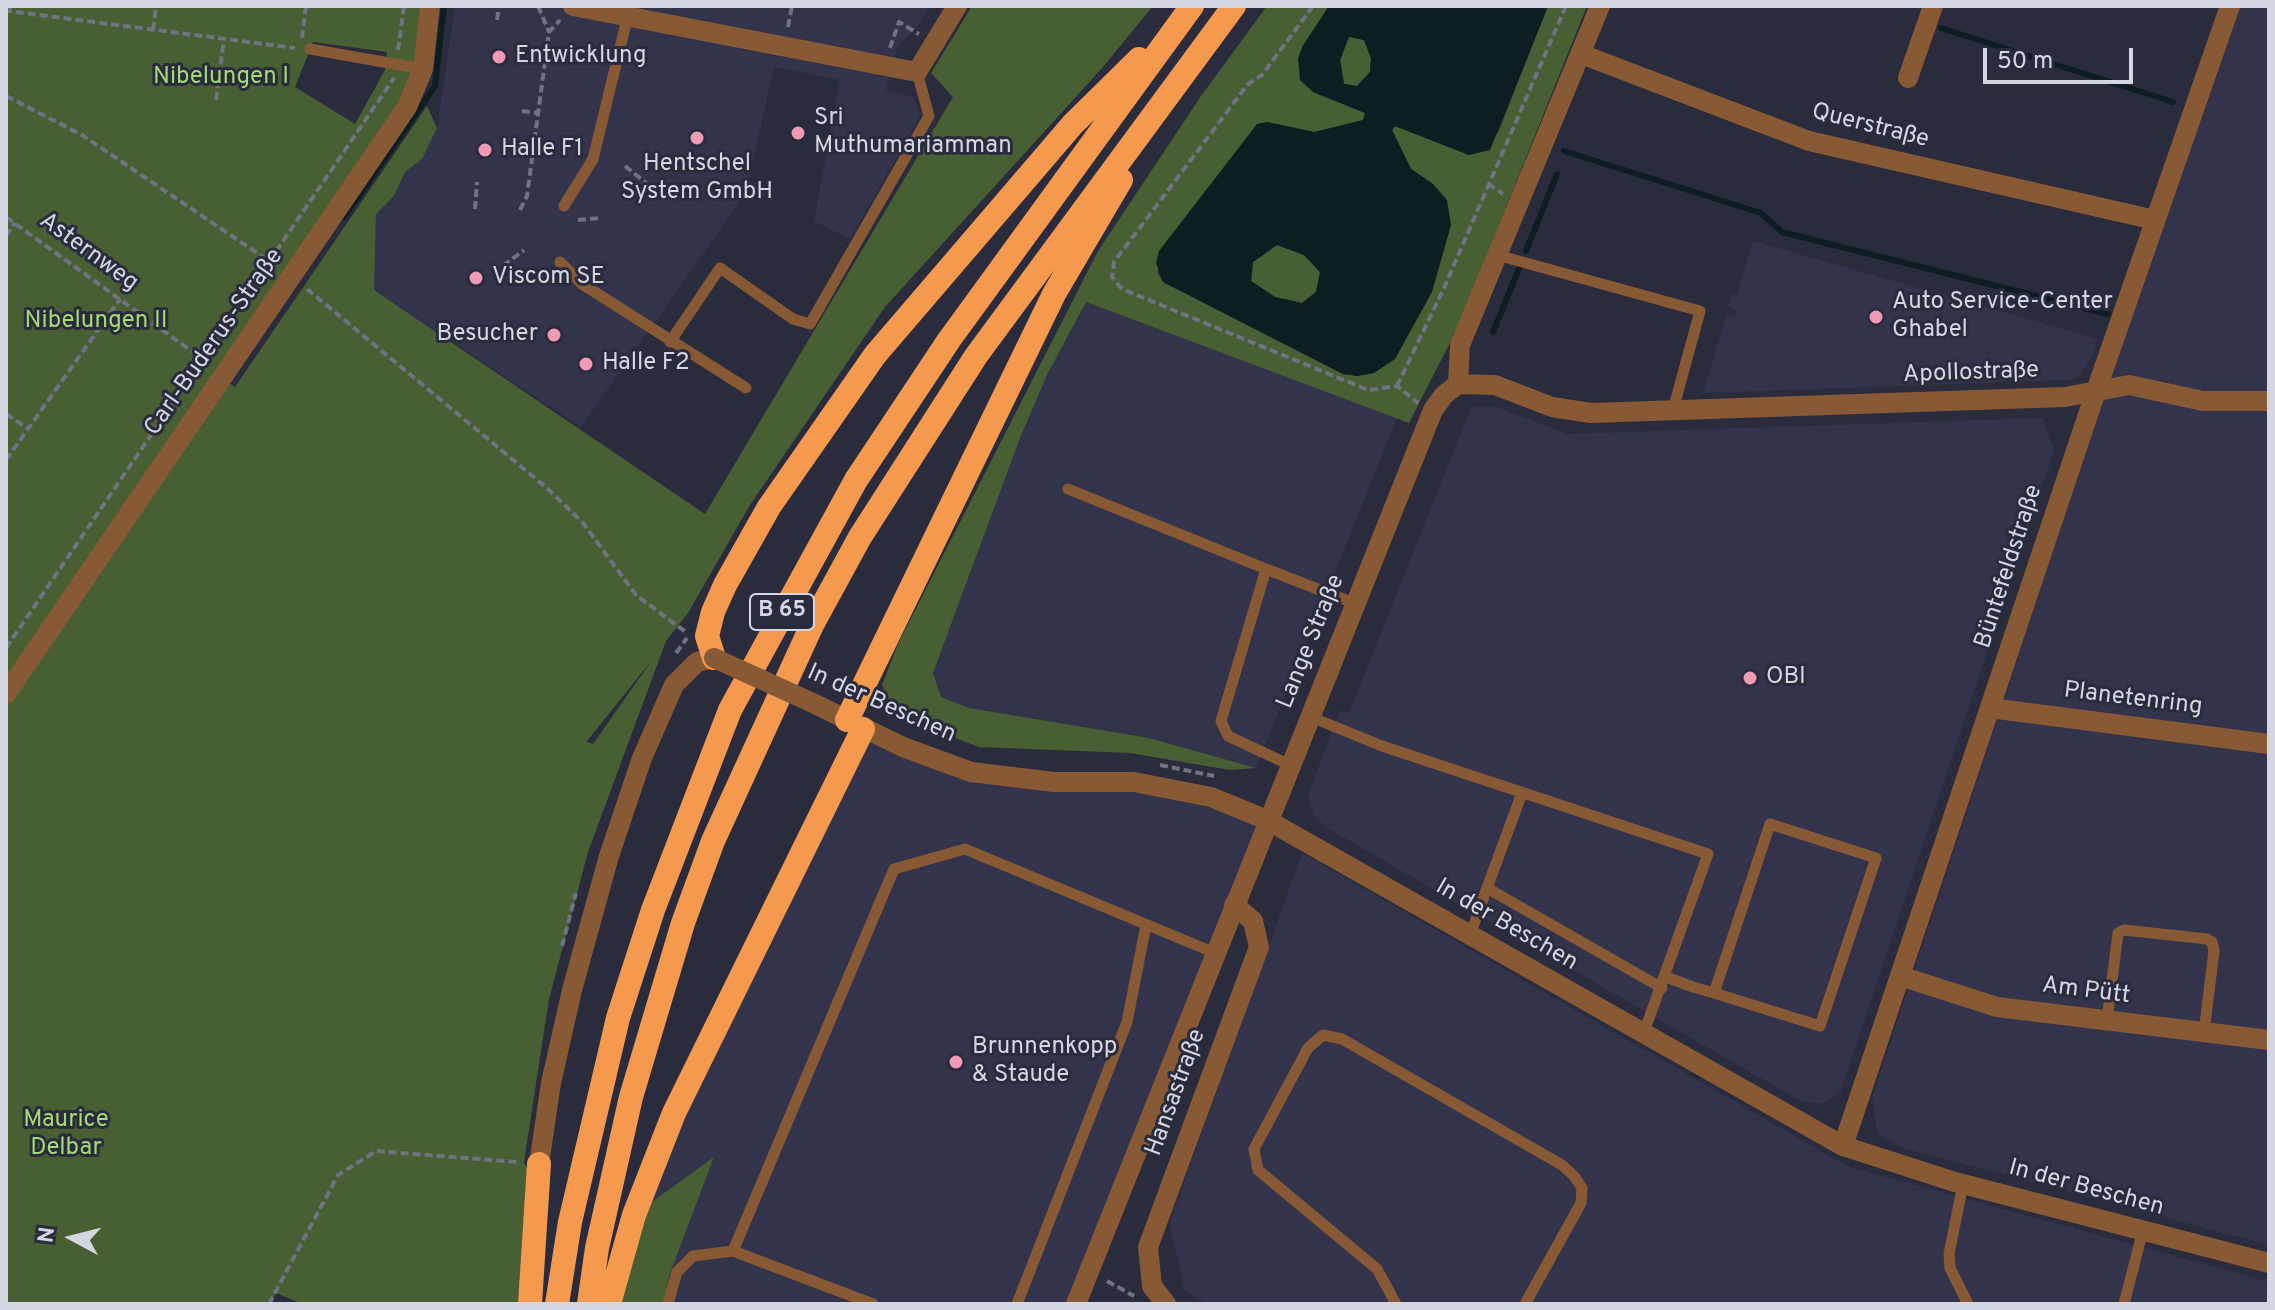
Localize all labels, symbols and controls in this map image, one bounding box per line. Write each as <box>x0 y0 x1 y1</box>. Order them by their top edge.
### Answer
scale bar <box>1987 32 2137 82</box>
place label: Entwicklung <box>515 43 646 71</box>
text: 50 m <box>1997 47 2053 77</box>
marker: Entwicklung <box>490 48 508 66</box>
park label: Nibelungen I <box>153 64 289 92</box>
street label: Querstraße <box>1808 99 1932 155</box>
place label: Sri Muthumariamman <box>814 105 1012 161</box>
marker: Sri Muthumariamman <box>789 124 807 142</box>
marker: Hentschel System GmbH <box>688 129 706 147</box>
place label: Halle F1 <box>501 136 583 164</box>
marker: Halle F1 <box>476 141 494 159</box>
place label: Hentschel System GmbH <box>621 151 773 207</box>
street label: Asternweg <box>33 207 143 299</box>
street label: Carl-Buderus-Straße <box>140 244 290 442</box>
place label: Viscom SE <box>492 264 605 292</box>
marker: Viscom SE <box>467 269 485 287</box>
place label: Auto Service-Center Ghabel <box>1892 289 2113 345</box>
park label: Nibelungen II <box>25 308 167 336</box>
marker: Auto Service-Center Ghabel <box>1867 308 1885 326</box>
place label: Besucher <box>437 321 538 349</box>
marker: Besucher <box>545 326 563 344</box>
place label: Halle F2 <box>602 350 690 378</box>
marker: Halle F2 <box>577 355 595 373</box>
street label: Apollostraße <box>1902 357 2040 391</box>
street label: Büntefeldstraße <box>1970 481 2050 653</box>
street label: Lange Straße <box>1272 571 1352 713</box>
road number: B 65 <box>750 594 814 630</box>
street label: In der Beschen <box>802 659 960 751</box>
place label: OBI <box>1766 664 1806 692</box>
marker: OBI <box>1741 669 1759 687</box>
street label: Planetenring <box>2062 677 2204 723</box>
street label: In der Beschen <box>1430 874 1582 978</box>
street label: Am Pütt <box>2040 972 2132 1012</box>
street label: Hansastraße <box>1141 1026 1213 1160</box>
place label: Brunnenkopp & Staude <box>972 1034 1117 1090</box>
marker: Brunnenkopp & Staude <box>947 1053 965 1071</box>
park label: Maurice Delbar <box>23 1107 109 1163</box>
street label: In der Beschen <box>2005 1154 2167 1224</box>
north arrow <box>32 1198 112 1278</box>
text: N <box>33 1226 62 1245</box>

